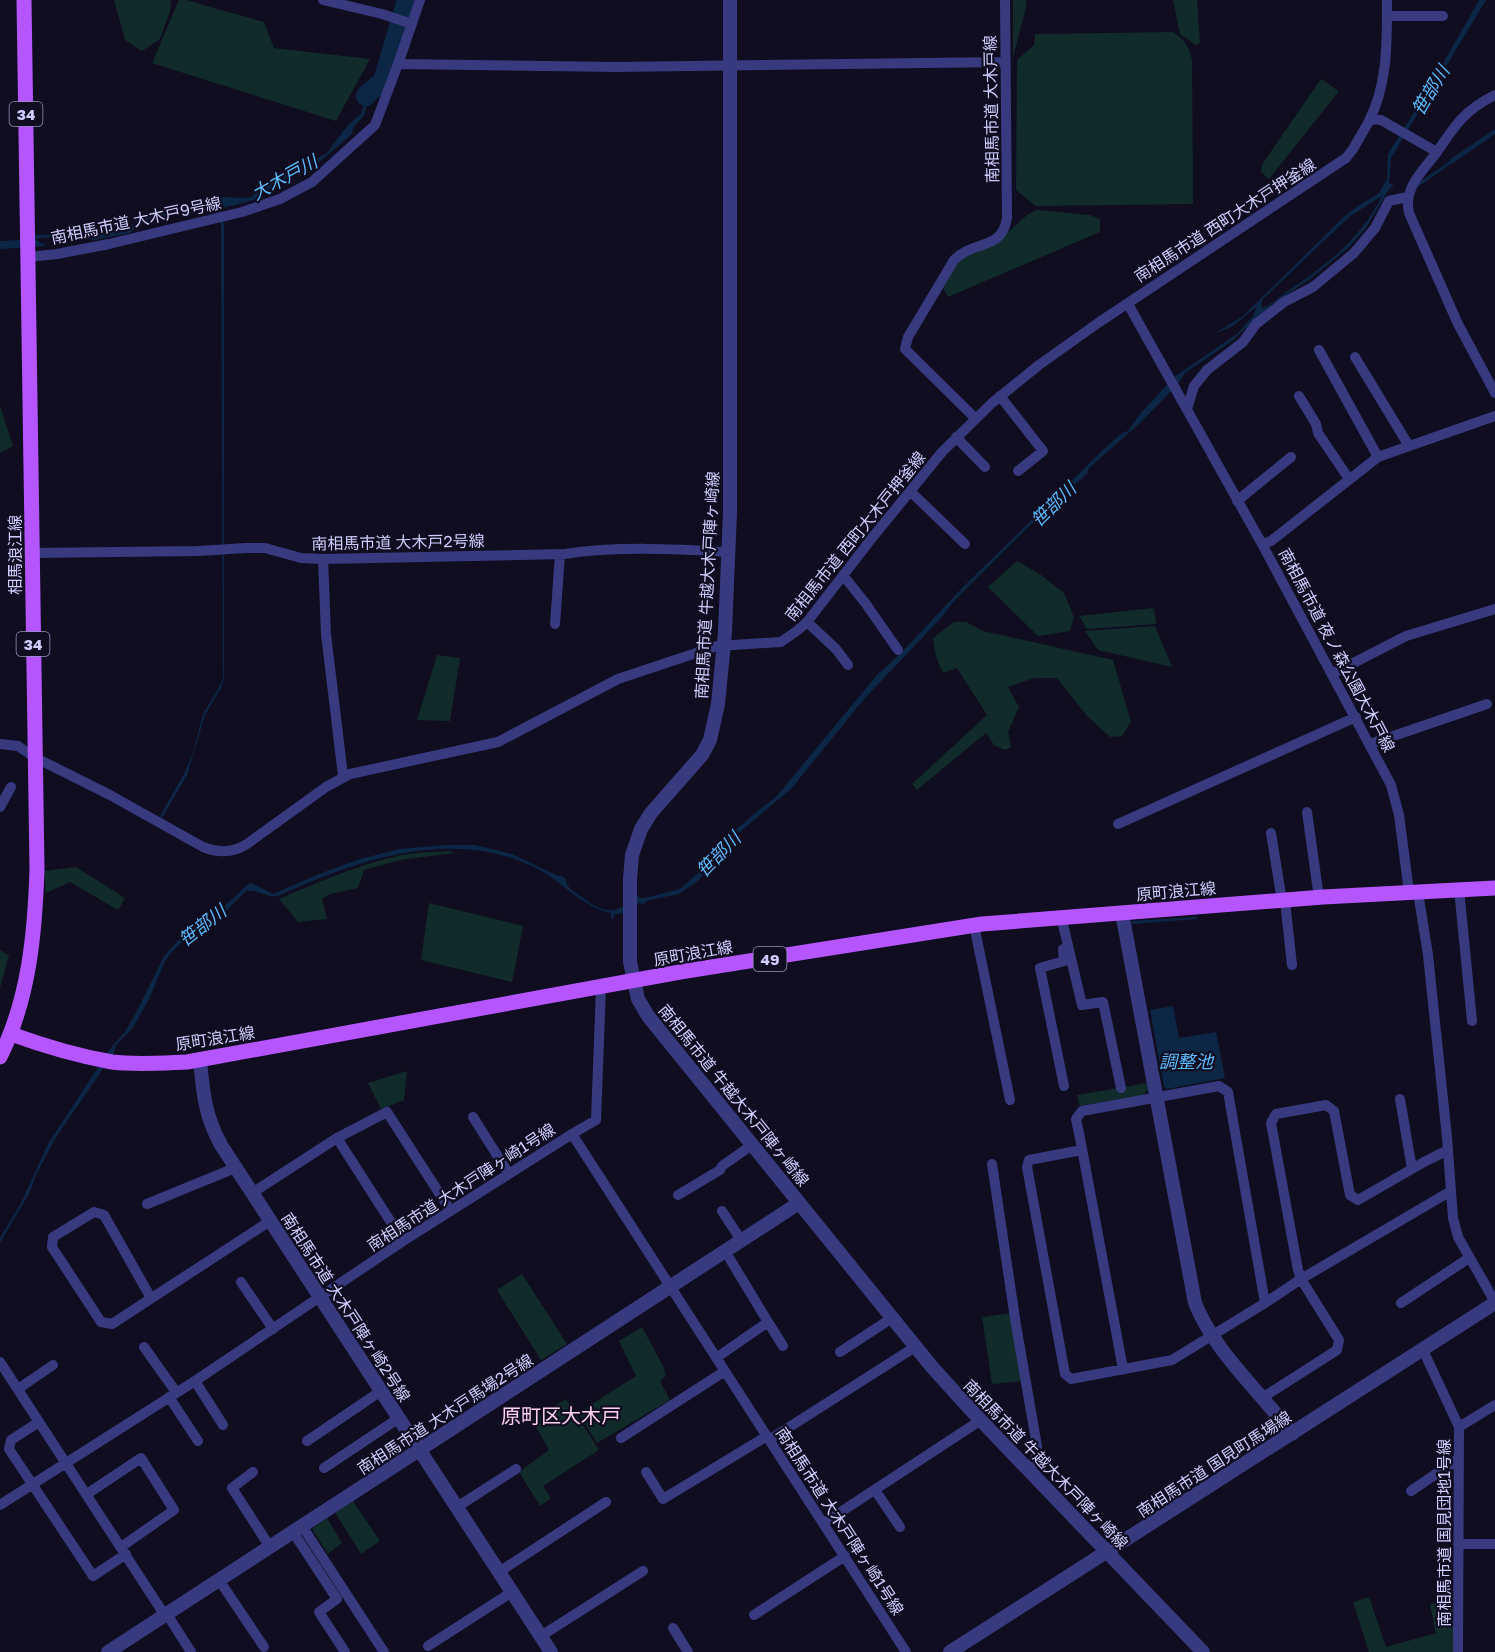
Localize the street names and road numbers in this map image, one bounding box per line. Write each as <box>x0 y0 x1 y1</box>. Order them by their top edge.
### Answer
street label: 南相馬市道 大木戸線 <box>980 35 1002 183</box>
road number: 34 <box>9 102 42 126</box>
street label: 南相馬市道 西町大木戸押釜線 <box>1131 154 1319 286</box>
street label: 南相馬市道 大木戸9号線 <box>49 192 223 248</box>
street label: 南相馬市道 西町大木戸押釜線 <box>781 447 929 625</box>
street label: 南相馬市道 牛越大木戸陣ヶ崎線 <box>691 471 723 699</box>
street label: 相馬浪江線 <box>5 515 25 595</box>
street label: 南相馬市道 大木戸2号線 <box>311 530 485 554</box>
street label: 南相馬市道 夜ノ森公園大木戸線 <box>1275 545 1399 755</box>
road number: 34 <box>16 632 50 656</box>
street label: 原町浪江線 <box>1135 878 1217 904</box>
street label: 原町浪江線 <box>652 936 734 970</box>
road number: 49 <box>754 947 786 971</box>
street label: 南相馬市道 牛越大木戸陣ヶ崎線 <box>654 1000 814 1190</box>
street label: 原町浪江線 <box>174 1022 256 1054</box>
street label: 南相馬市道 大木戸陣ヶ崎1号線 <box>363 1119 559 1255</box>
street label: 南相馬市道 大木戸陣ヶ崎2号線 <box>277 1209 415 1405</box>
street label: 南相馬市道 大木戸馬場2号線 <box>353 1350 537 1478</box>
street label: 南相馬市道 牛越大木戸陣ヶ崎線 <box>960 1375 1132 1553</box>
street label: 南相馬市道 国見町馬場線 <box>1133 1407 1295 1521</box>
street label: 南相馬市道 大木戸陣ヶ崎1号線 <box>772 1423 908 1619</box>
street label: 南相馬市道 国見団地1号線 <box>1434 1439 1454 1627</box>

